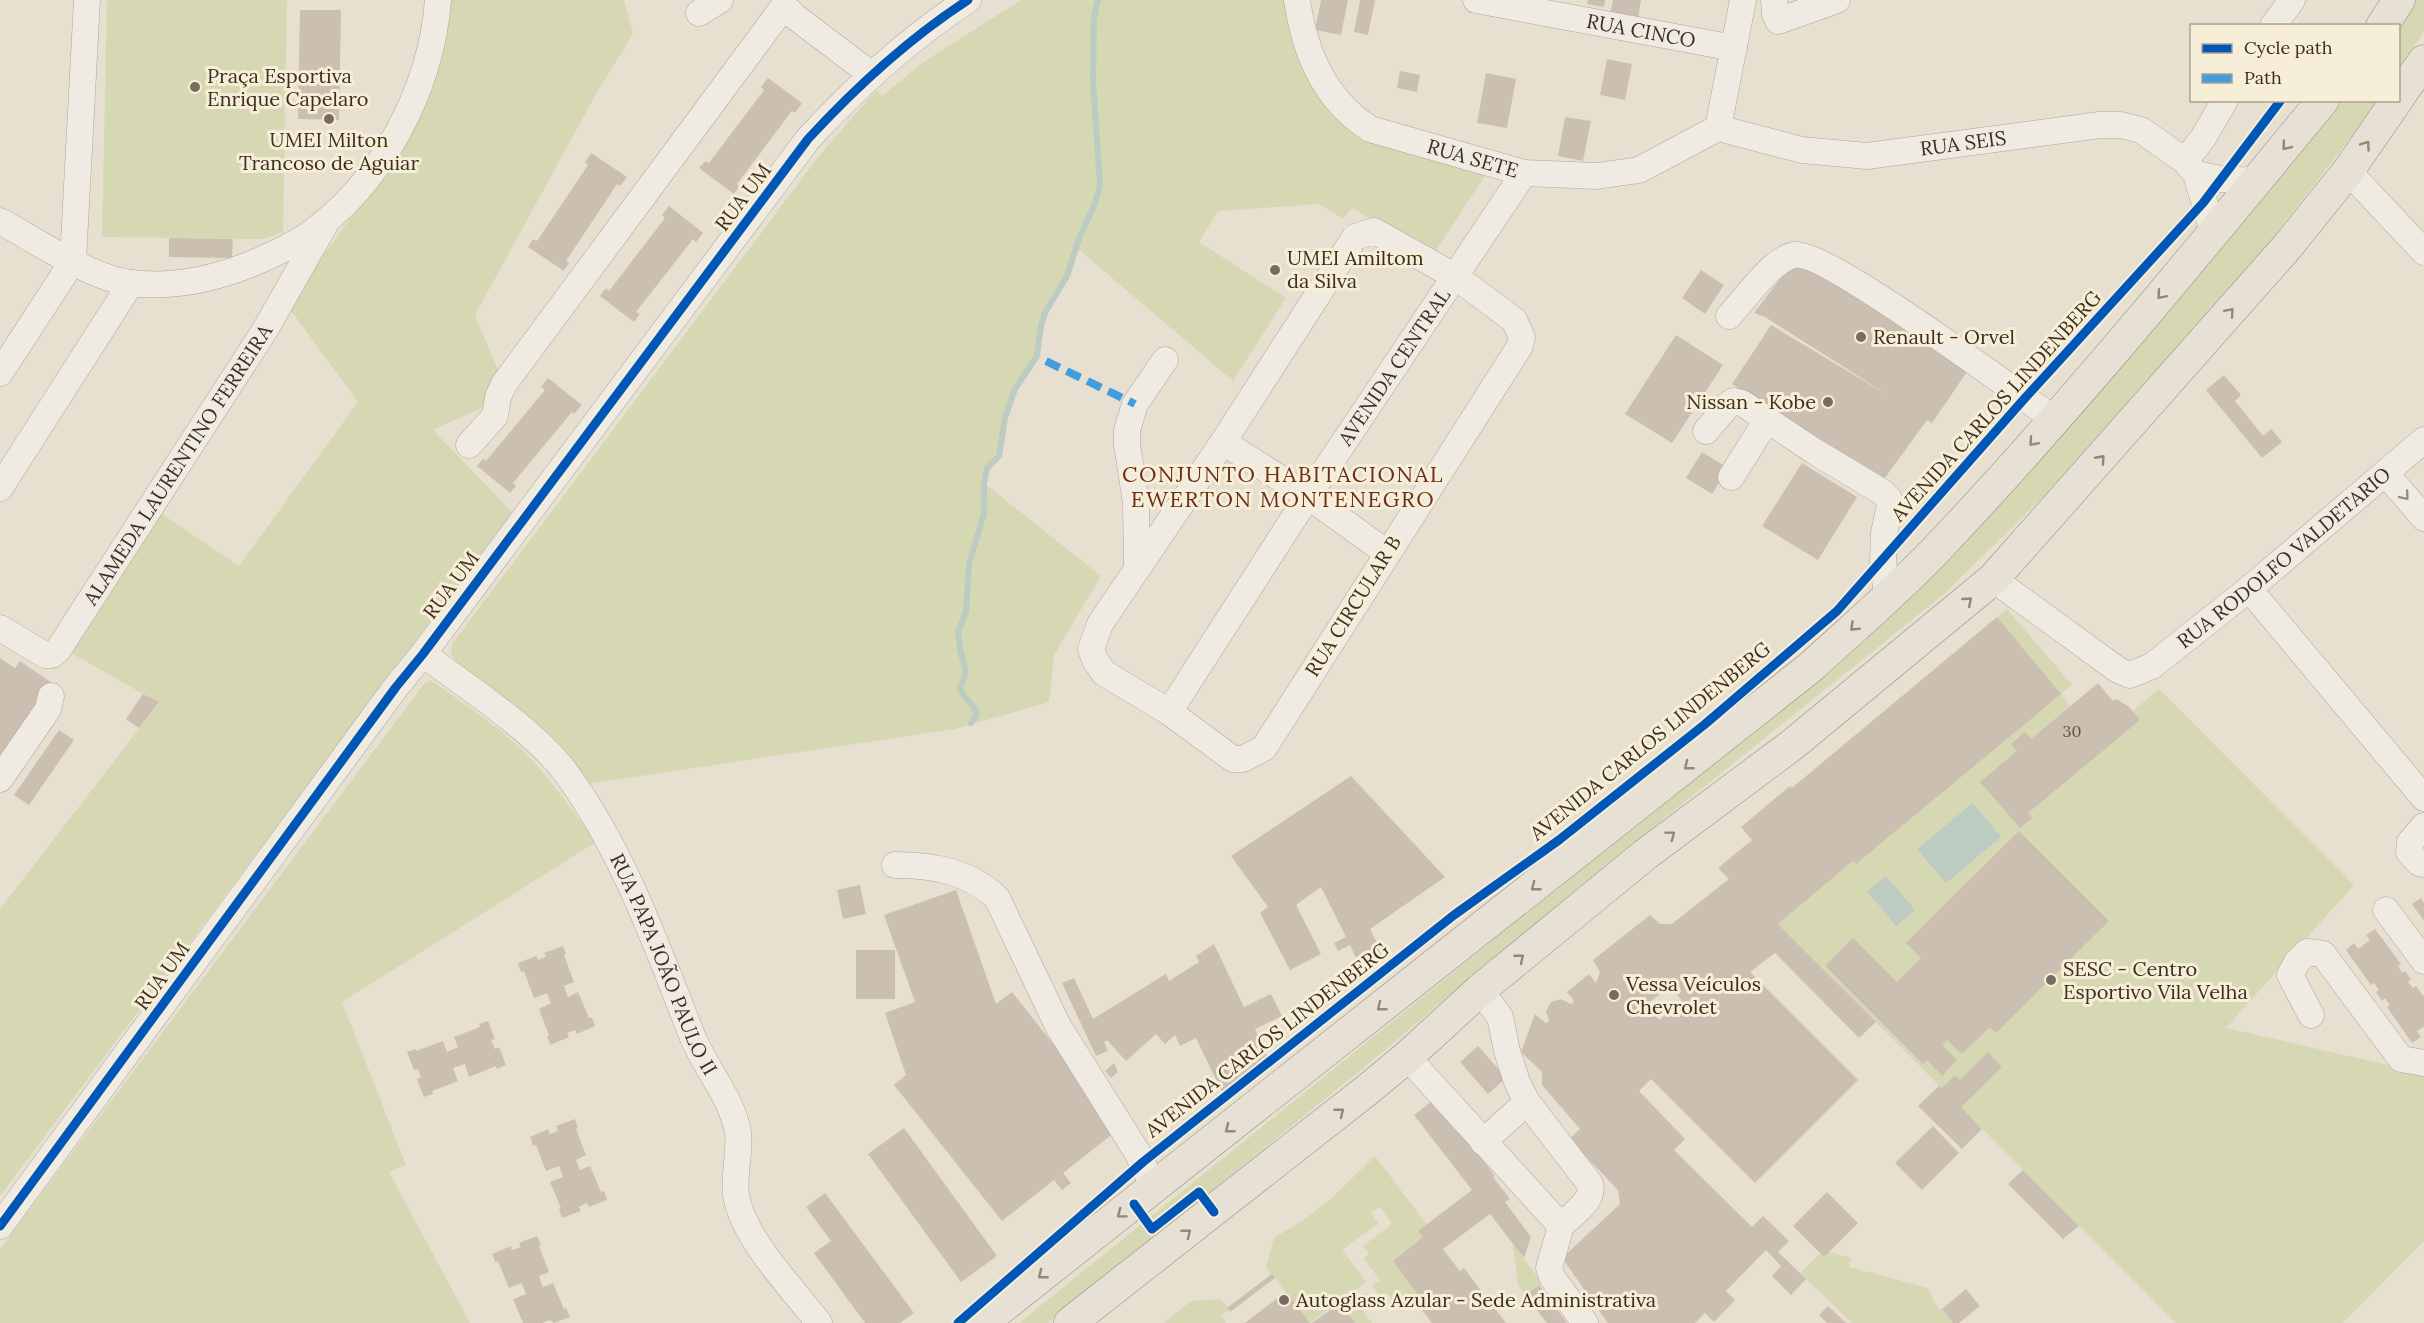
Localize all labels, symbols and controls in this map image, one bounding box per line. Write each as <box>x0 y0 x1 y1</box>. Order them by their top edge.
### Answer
street label: RUA CINCO <box>1585 8 1698 53</box>
legend <box>2190 24 2400 102</box>
text: Cycle path <box>2244 36 2333 59</box>
place label: Praça Esportiva Enrique Capelaro <box>207 63 368 111</box>
text: Path <box>2244 66 2282 89</box>
marker: Praça Esportiva Enrique Capelaro <box>188 80 202 94</box>
marker: UMEI Milton Trancoso de Aguiar <box>322 112 336 126</box>
street label: RUA SEIS <box>1918 125 2008 161</box>
place label: UMEI Milton Trancoso de Aguiar <box>239 127 419 175</box>
street label: RUA SETE <box>1424 133 1522 183</box>
one-way arrow <box>2282 139 2293 150</box>
one-way arrow <box>2359 140 2370 151</box>
street label: RUA UM <box>709 158 776 235</box>
place label: UMEI Amiltom da Silva <box>1287 245 1424 293</box>
marker: UMEI Amiltom da Silva <box>1268 263 1282 277</box>
street label: AVENIDA CENTRAL <box>1332 283 1456 451</box>
street label: AVENIDA CARLOS LINDENBERG <box>1884 285 2106 527</box>
one-way arrow <box>2157 288 2168 299</box>
one-way arrow <box>2223 308 2234 319</box>
street label: ALAMEDA LAURENTINO FERREIRA <box>77 319 278 610</box>
place label: Renault - Orvel <box>1873 324 2015 349</box>
marker: Renault - Orvel <box>1854 330 1868 344</box>
place label: Nissan - Kobe <box>1686 389 1816 414</box>
marker: Nissan - Kobe <box>1821 395 1835 409</box>
one-way arrow <box>2029 435 2040 446</box>
one-way arrow <box>2094 455 2105 465</box>
district label: CONJUNTO HABITACIONAL EWERTON MONTENEGRO <box>1122 460 1444 513</box>
street label: RUA RODOLFO VALDETARIO <box>2172 461 2395 653</box>
one-way arrow <box>2398 489 2409 500</box>
street label: RUA CIRCULAR B <box>1299 531 1406 681</box>
street label: RUA UM <box>417 546 484 623</box>
one-way arrow <box>1961 597 1972 608</box>
one-way arrow <box>1850 620 1860 631</box>
street label: AVENIDA CARLOS LINDENBERG <box>1524 636 1775 846</box>
house number: 30 <box>2063 721 2081 741</box>
one-way arrow <box>1683 758 1694 769</box>
one-way arrow <box>1665 831 1676 842</box>
street label: RUA PAPA JOÃO PAULO II <box>605 849 723 1079</box>
one-way arrow <box>1530 879 1541 890</box>
street label: RUA UM <box>129 937 195 1015</box>
street label: AVENIDA CARLOS LINDENBERG <box>1139 937 1394 1143</box>
one-way arrow <box>1513 954 1524 965</box>
place label: SESC - Centro Esportivo Vila Velha <box>2063 956 2248 1004</box>
place label: Vessa Veículos Chevrolet <box>1625 971 1761 1019</box>
marker: SESC - Centro Esportivo Vila Velha <box>2044 973 2058 987</box>
marker: Vessa Veículos Chevrolet <box>1607 988 1621 1002</box>
one-way arrow <box>1377 1000 1388 1011</box>
one-way arrow <box>1333 1108 1344 1119</box>
one-way arrow <box>1224 1121 1235 1132</box>
one-way arrow <box>1117 1206 1128 1217</box>
one-way arrow <box>1180 1230 1191 1241</box>
one-way arrow <box>1038 1268 1049 1279</box>
place label: Autoglass Azular - Sede Administrativa <box>1295 1287 1656 1312</box>
marker: Autoglass Azular - Sede Administrativa <box>1277 1293 1291 1307</box>

